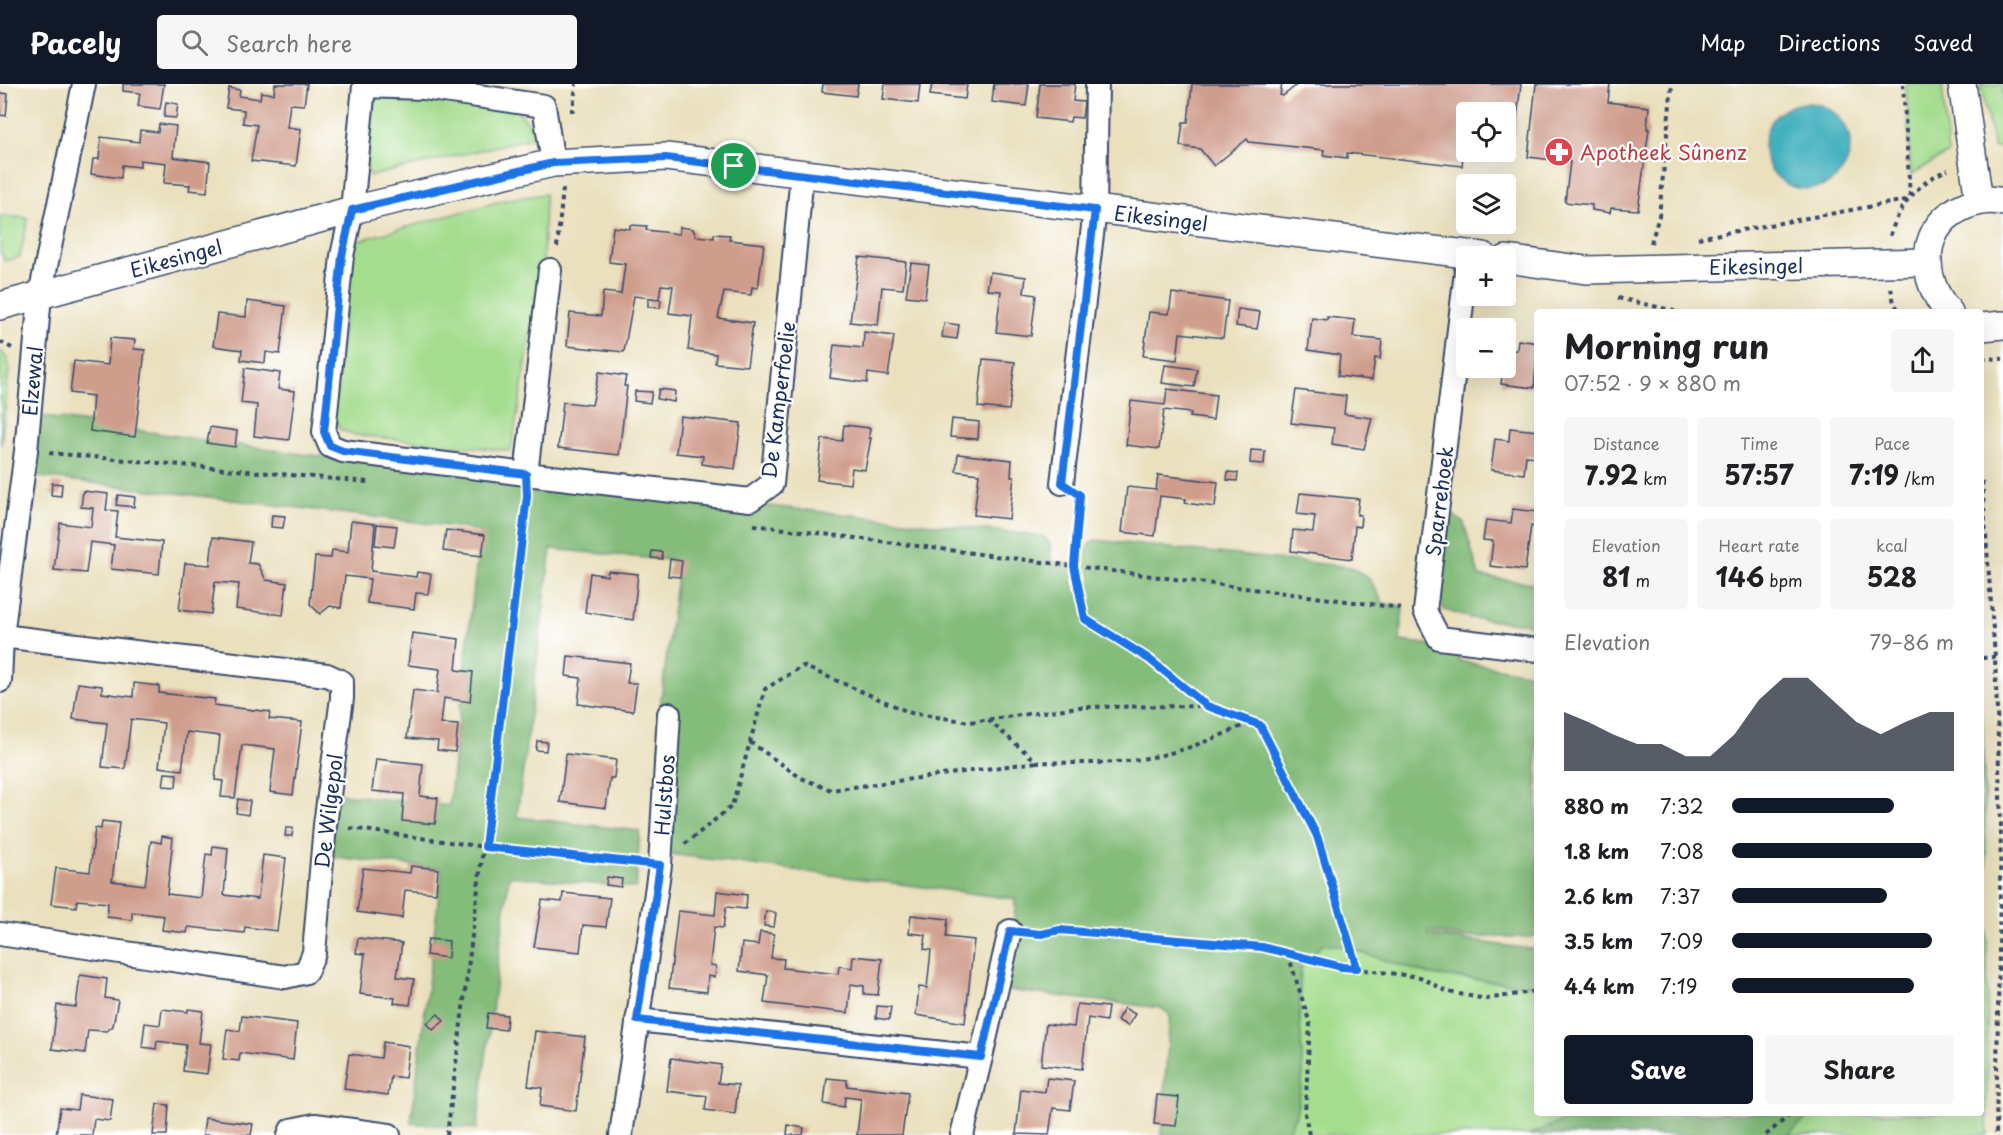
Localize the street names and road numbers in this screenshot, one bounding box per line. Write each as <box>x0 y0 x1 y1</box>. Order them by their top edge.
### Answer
street label: Eikesingel <box>1112 197 1210 239</box>
street label: Eikesingel <box>127 231 225 285</box>
street label: Eikesingel <box>1709 250 1803 282</box>
street label: De Kamperfoelie <box>754 320 802 480</box>
street label: Elzewal <box>14 345 50 417</box>
street label: Sparrehoek <box>1417 444 1461 558</box>
street label: De Wilgepol <box>306 752 350 870</box>
street label: Hulstbos <box>646 753 682 837</box>

